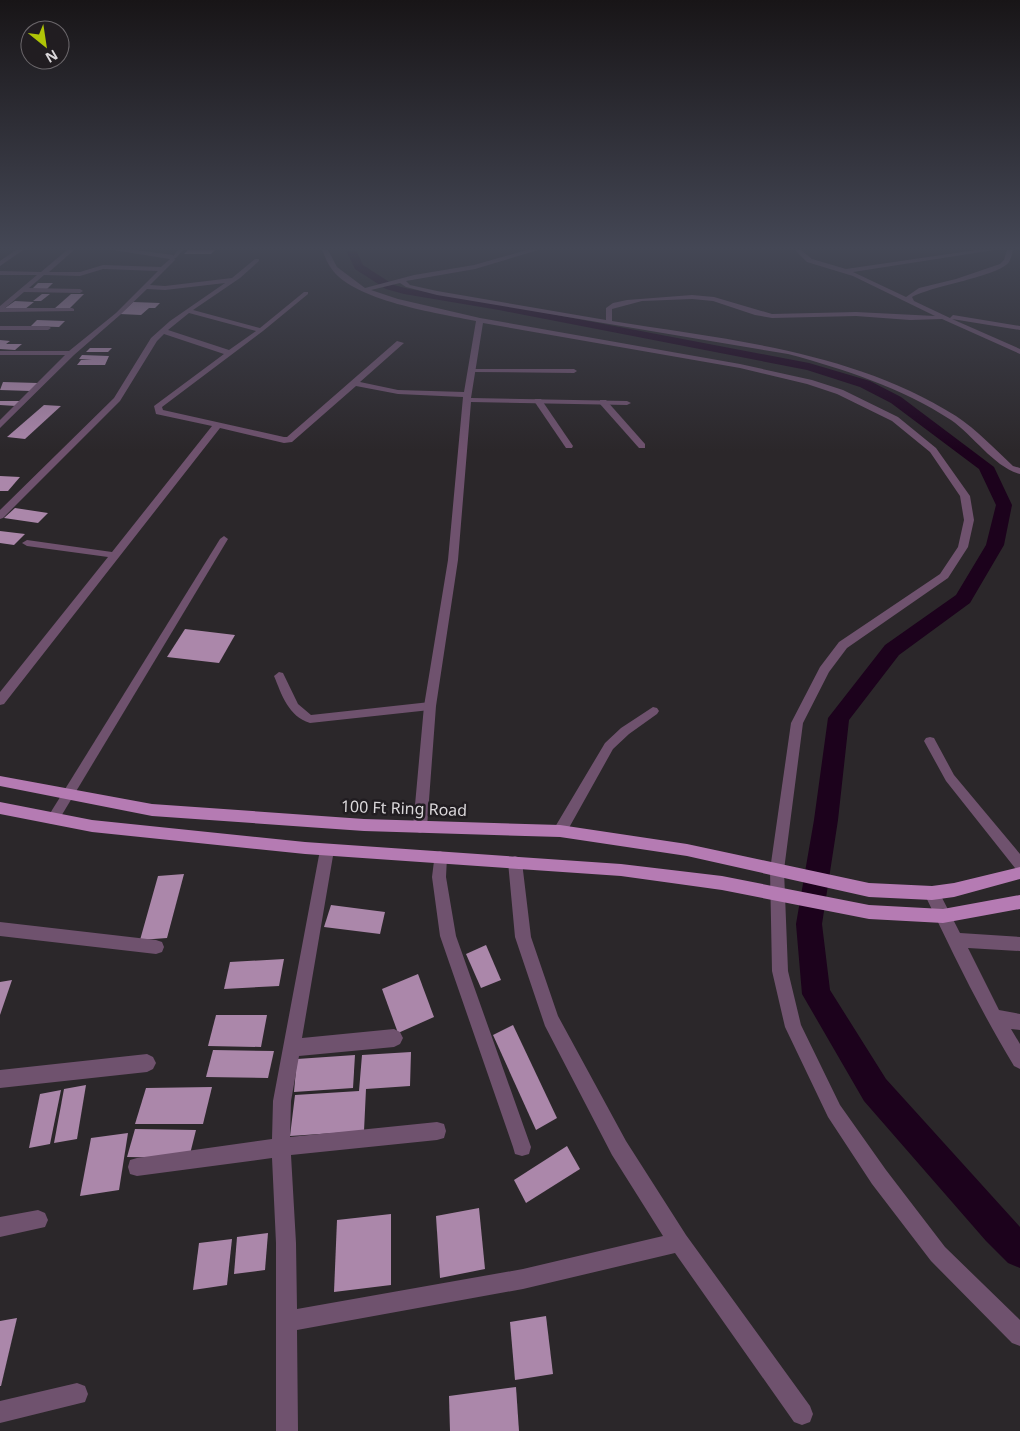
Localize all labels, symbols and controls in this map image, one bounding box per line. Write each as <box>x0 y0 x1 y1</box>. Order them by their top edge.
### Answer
north arrow <box>20 20 70 70</box>
text: N <box>42 46 61 68</box>
street label: 100 Ft Ring Road <box>341 795 467 821</box>

